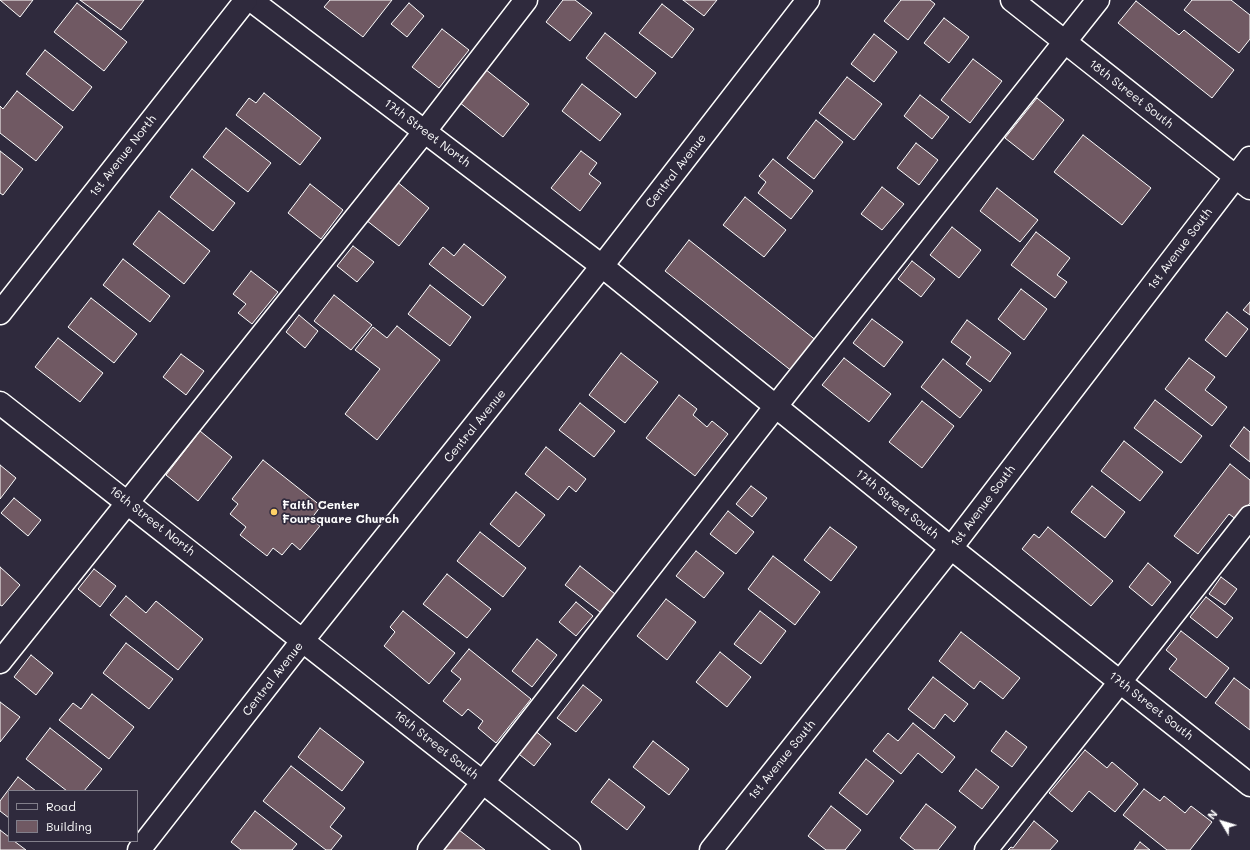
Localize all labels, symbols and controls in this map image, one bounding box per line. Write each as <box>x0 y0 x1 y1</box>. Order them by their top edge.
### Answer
street label: 18th Street South <box>1086 57 1176 131</box>
street label: 17th Street North <box>381 96 473 170</box>
street label: 1st Avenue North <box>87 112 159 200</box>
street label: Central Avenue <box>643 131 709 211</box>
street label: 1st Avenue South <box>1145 205 1215 293</box>
street label: Central Avenue <box>441 387 509 465</box>
street label: 1st Avenue South <box>948 462 1018 550</box>
street label: 17th Street South <box>853 466 941 542</box>
street label: 16th Street North <box>106 483 198 559</box>
place label: Faith Center Foursquare Church <box>282 498 399 526</box>
marker: Faith Center Foursquare Church <box>269 507 279 517</box>
street label: Central Avenue <box>240 639 306 719</box>
street label: 17th Street South <box>1106 669 1196 743</box>
street label: 16th Street South <box>391 708 481 782</box>
street label: 1st Avenue South <box>746 717 818 803</box>
legend <box>8 790 138 842</box>
text: Road <box>46 798 76 814</box>
north arrow <box>1202 802 1242 842</box>
text: N <box>1204 806 1221 822</box>
text: Building <box>46 818 92 834</box>

